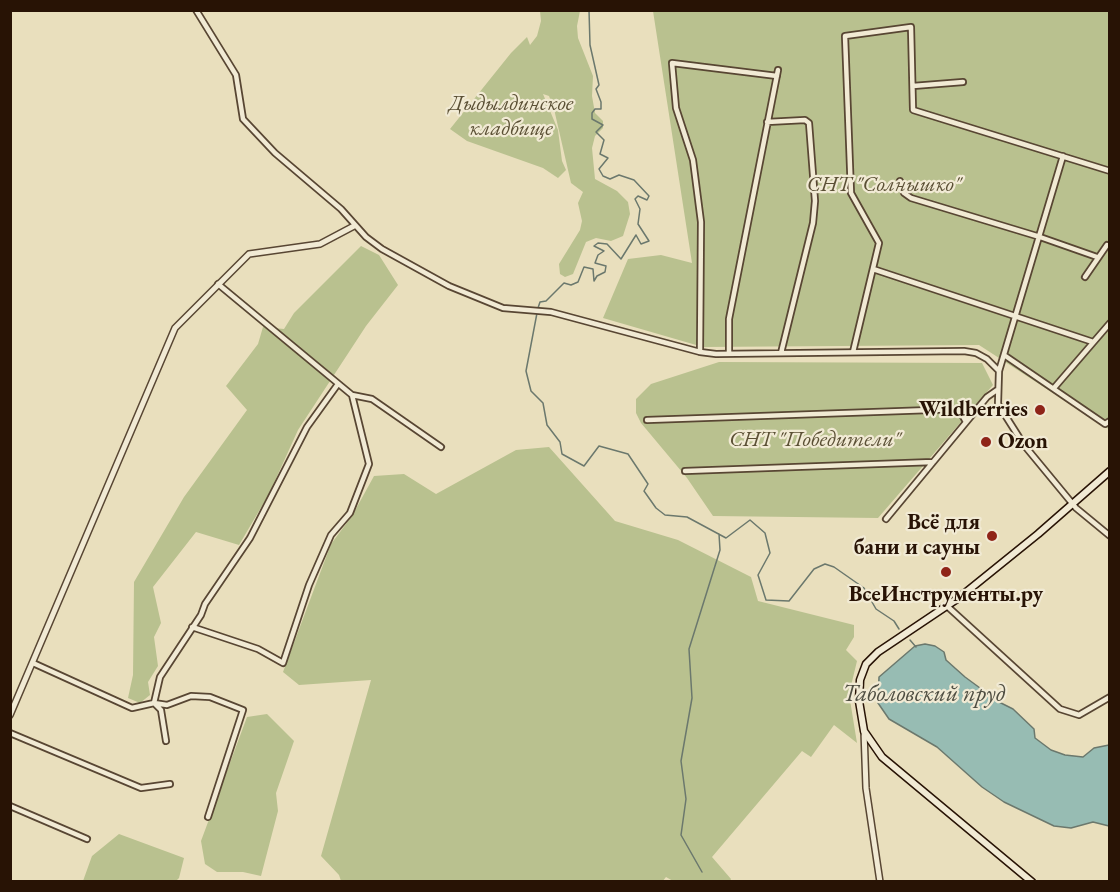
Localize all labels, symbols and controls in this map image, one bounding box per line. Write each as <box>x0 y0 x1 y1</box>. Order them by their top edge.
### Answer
park label: Дыдылдинское кладбище <box>449 91 573 142</box>
park label: СНТ "Солнышко" <box>807 172 961 198</box>
place label: Wildberries <box>919 397 1028 423</box>
marker: Wildberries <box>1033 403 1047 417</box>
park label: СНТ "Победители" <box>729 427 901 453</box>
place label: Ozon <box>998 429 1048 455</box>
marker: Ozon <box>979 435 993 449</box>
place label: Всё для бани и сауны <box>854 510 980 562</box>
marker: Всё для бани и сауны <box>985 529 999 543</box>
marker: ВсеИнструменты.ру <box>939 565 953 579</box>
place label: ВсеИнструменты.ру <box>849 582 1043 608</box>
water label: Таболовский пруд <box>843 680 1005 708</box>

